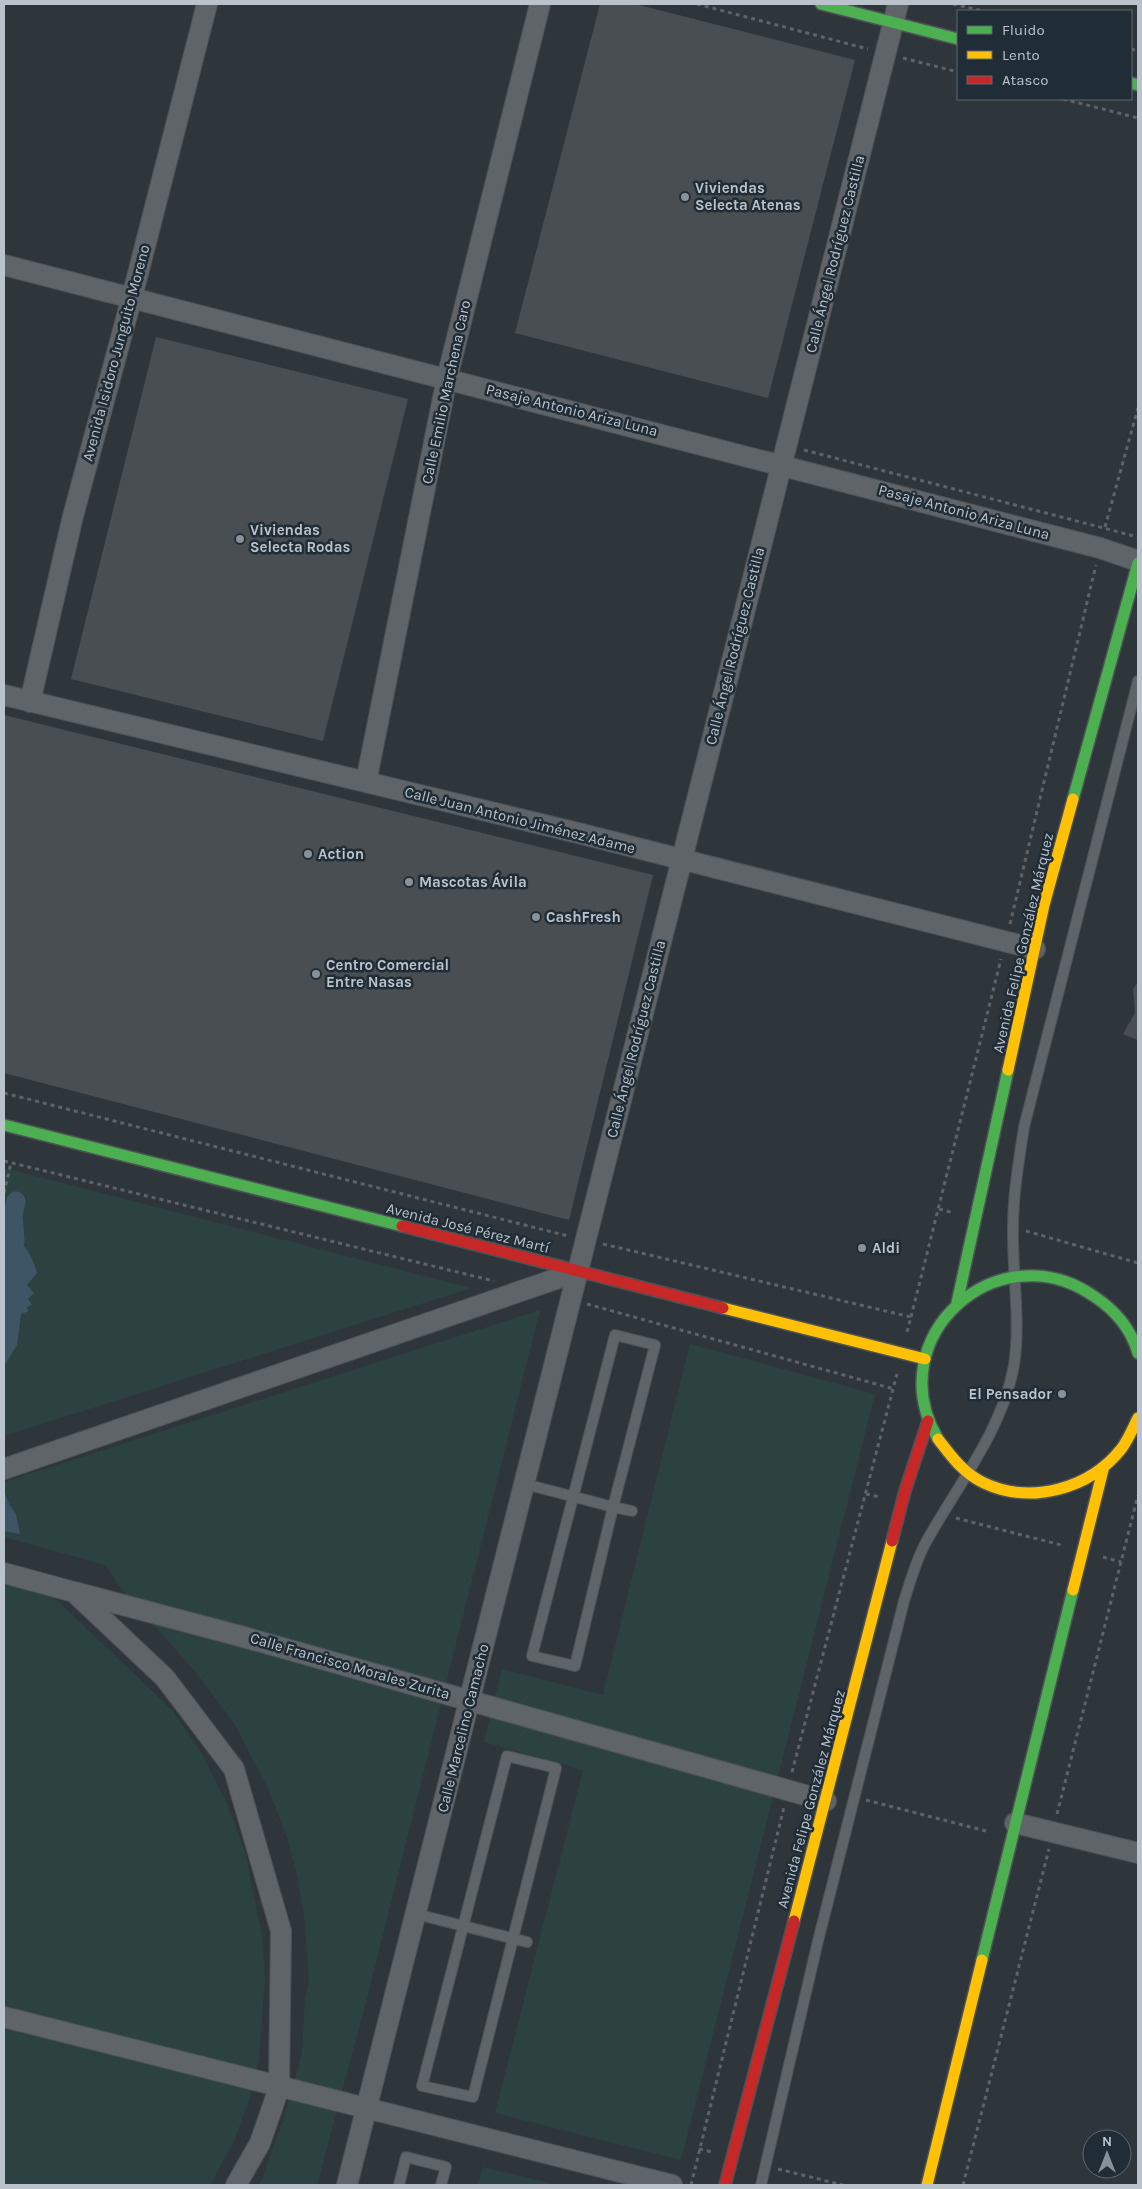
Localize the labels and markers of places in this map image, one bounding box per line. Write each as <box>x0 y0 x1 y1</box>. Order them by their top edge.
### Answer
place label: Viviendas Selecta Atenas <box>695 179 801 214</box>
marker: Viviendas Selecta Atenas <box>679 191 691 203</box>
place label: Viviendas Selecta Rodas <box>250 521 351 556</box>
marker: Viviendas Selecta Rodas <box>234 533 246 545</box>
place label: Action <box>318 845 364 863</box>
marker: Action <box>302 848 314 860</box>
place label: Mascotas Ávila <box>419 872 527 891</box>
marker: Mascotas Ávila <box>403 876 415 888</box>
place label: CashFresh <box>546 908 621 926</box>
marker: CashFresh <box>530 911 542 923</box>
place label: Centro Comercial Entre Nasas <box>326 956 449 991</box>
marker: Centro Comercial Entre Nasas <box>310 968 322 980</box>
place label: Aldi <box>872 1239 900 1257</box>
marker: Aldi <box>856 1242 868 1254</box>
place label: El Pensador <box>969 1385 1052 1403</box>
marker: El Pensador <box>1056 1388 1068 1400</box>

